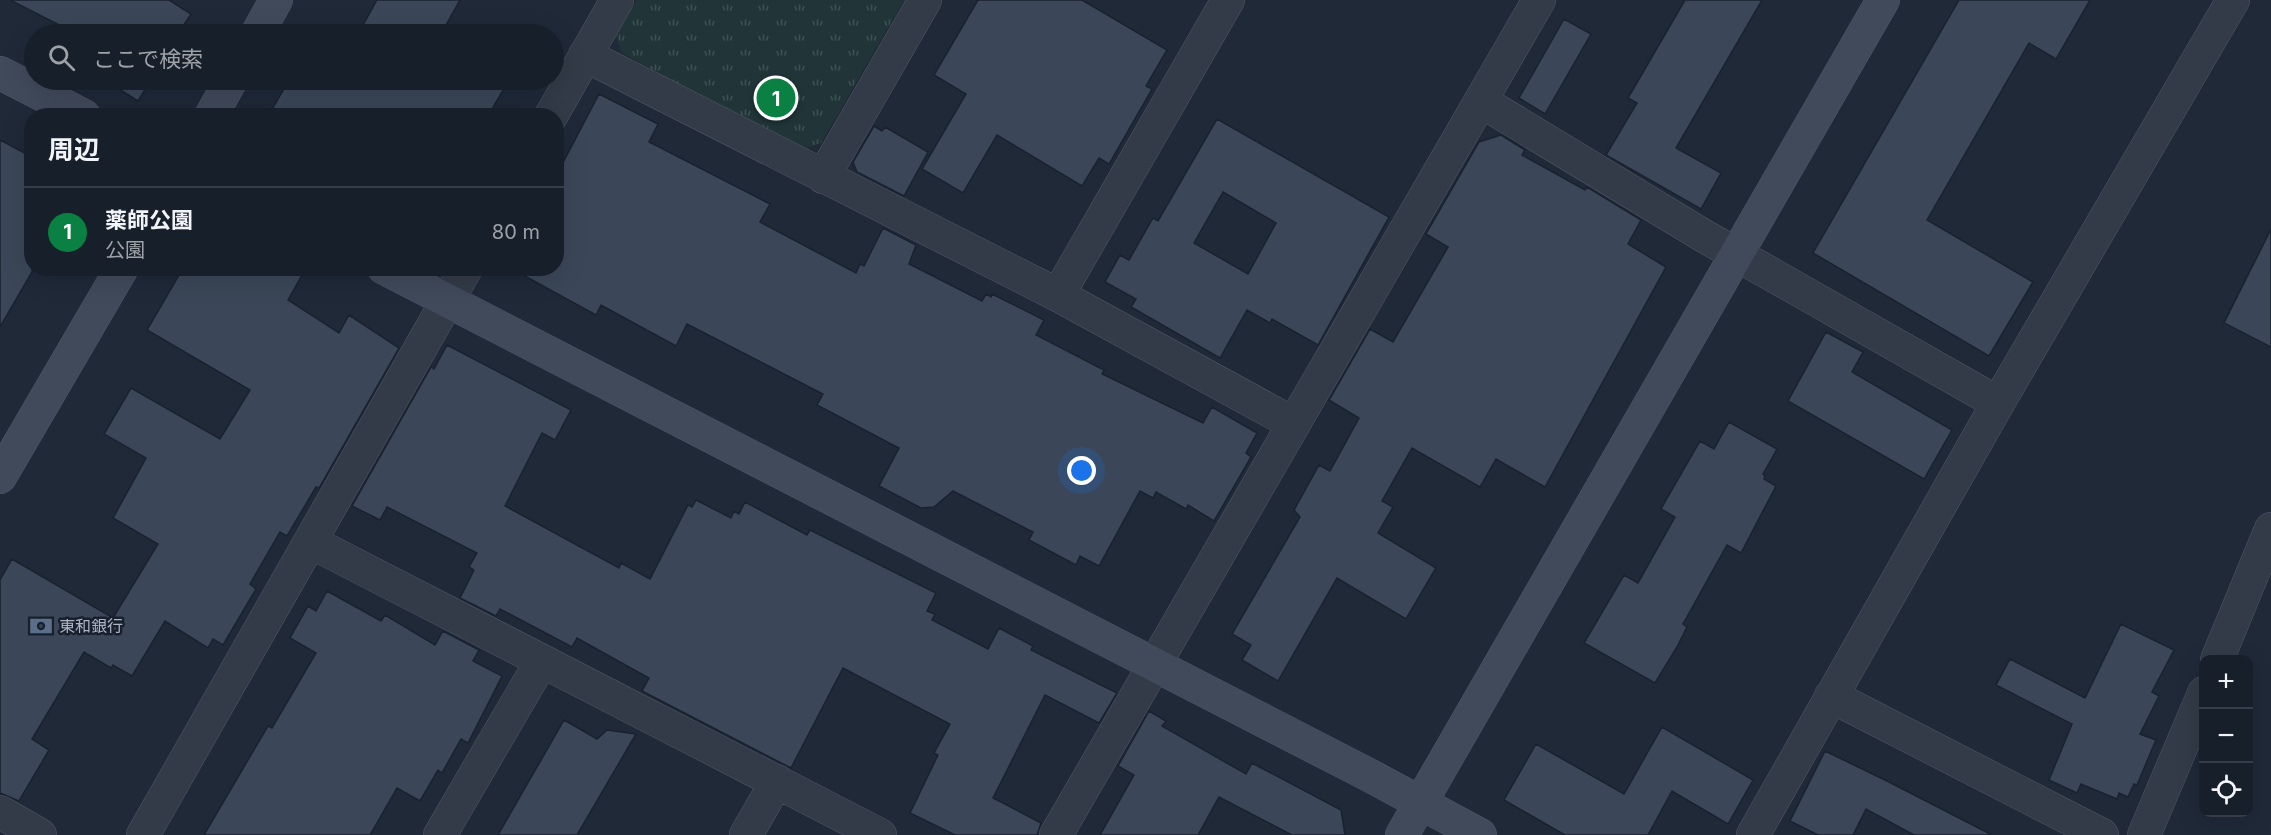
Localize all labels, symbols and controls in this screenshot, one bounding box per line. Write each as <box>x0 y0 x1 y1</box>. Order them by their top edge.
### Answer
search box <box>24 24 564 90</box>
icon: search <box>45 41 78 74</box>
text: ここで検索 <box>93 46 203 72</box>
pin: 1 <box>756 76 796 120</box>
text: 周辺 <box>48 134 100 165</box>
text: 薬師公園 <box>105 207 193 233</box>
text: 1 <box>63 220 72 244</box>
text: 80 m <box>492 220 540 244</box>
text: 公園 <box>105 238 145 262</box>
your location <box>1067 456 1096 485</box>
bank icon: 東和銀行 <box>28 613 54 639</box>
place label: 東和銀行 <box>59 616 123 636</box>
map controls <box>2199 655 2253 817</box>
button: + <box>2199 655 2253 709</box>
button: − <box>2199 709 2253 763</box>
button: locate <box>2199 763 2253 817</box>

